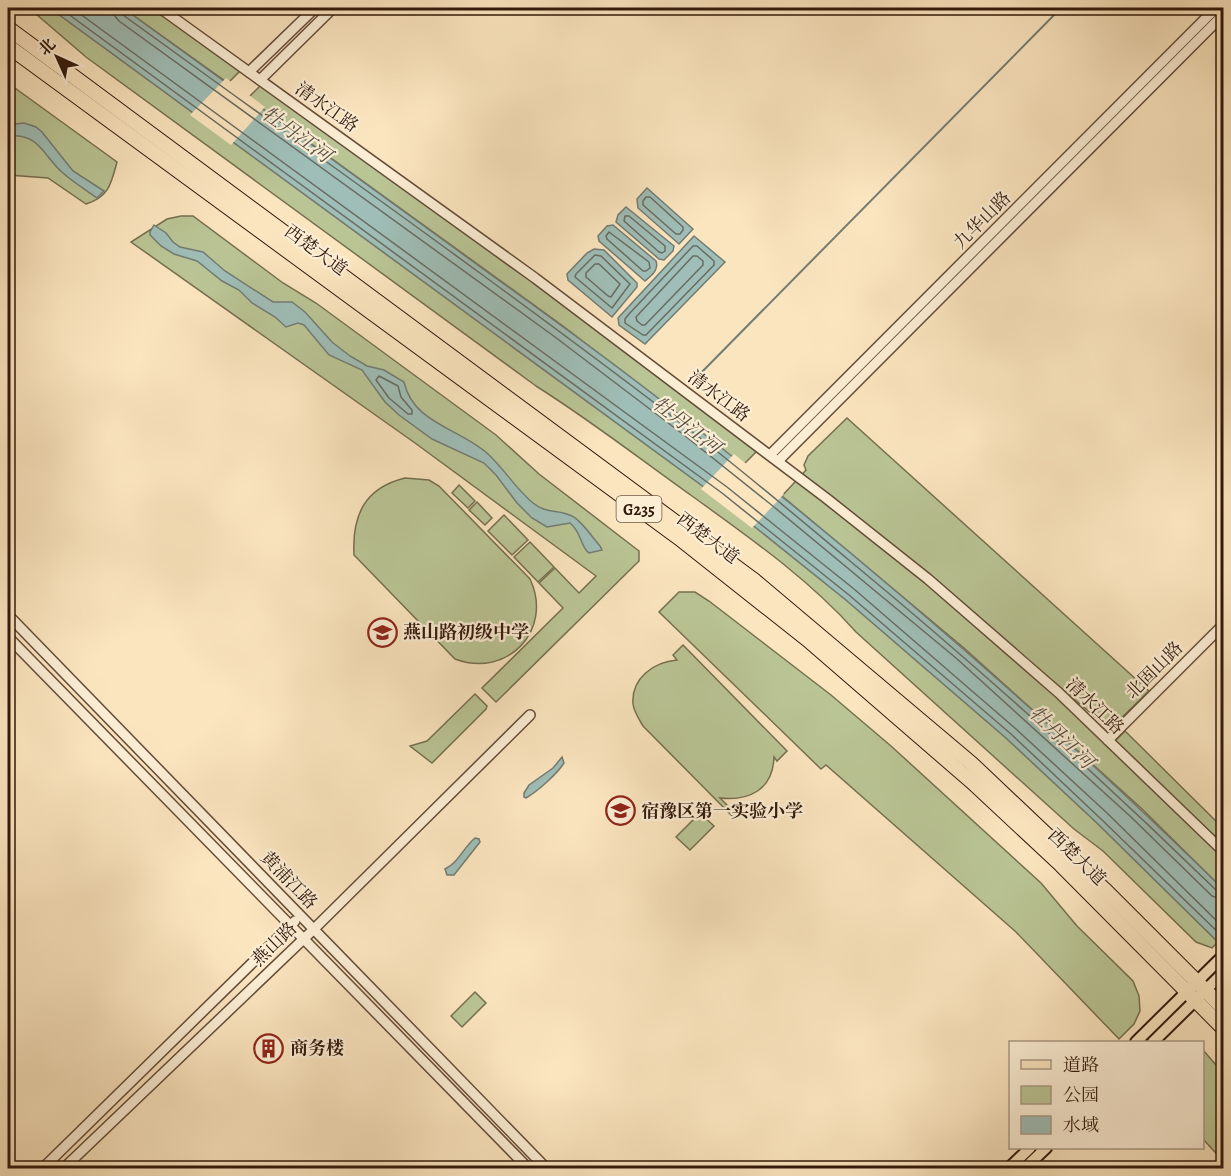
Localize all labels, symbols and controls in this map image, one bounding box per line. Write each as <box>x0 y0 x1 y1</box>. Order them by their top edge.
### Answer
north arrow <box>27 27 87 87</box>
text: 北 <box>34 34 61 61</box>
street label: 清水江路 <box>291 77 363 137</box>
water label: 牡丹江河 <box>256 100 339 171</box>
street label: 九华山路 <box>948 186 1016 254</box>
street label: 西楚大道 <box>280 219 352 281</box>
street label: 清水江路 <box>683 365 755 427</box>
water label: 牡丹江河 <box>647 390 729 463</box>
road number: G235 <box>616 496 662 522</box>
street label: 西楚大道 <box>672 507 744 569</box>
school or university icon: 燕山路初级中学 <box>366 616 398 648</box>
place label: 燕山路初级中学 <box>403 620 529 644</box>
street label: 北固山路 <box>1120 636 1188 704</box>
street label: 清水江路 <box>1061 672 1129 740</box>
water label: 牡丹江河 <box>1024 700 1102 777</box>
school or university icon: 宿豫区第一实验小学 <box>604 795 636 827</box>
place label: 宿豫区第一实验小学 <box>641 799 803 823</box>
street label: 西楚大道 <box>1043 823 1111 891</box>
street label: 黄浦江路 <box>255 846 323 914</box>
street label: 燕山路 <box>246 917 302 971</box>
building icon: 商务楼 <box>253 1032 285 1064</box>
place label: 商务楼 <box>290 1036 344 1060</box>
legend <box>1009 1041 1204 1149</box>
text: 道路 <box>1063 1053 1099 1077</box>
text: 公园 <box>1063 1083 1099 1107</box>
text: 水域 <box>1063 1113 1099 1137</box>

